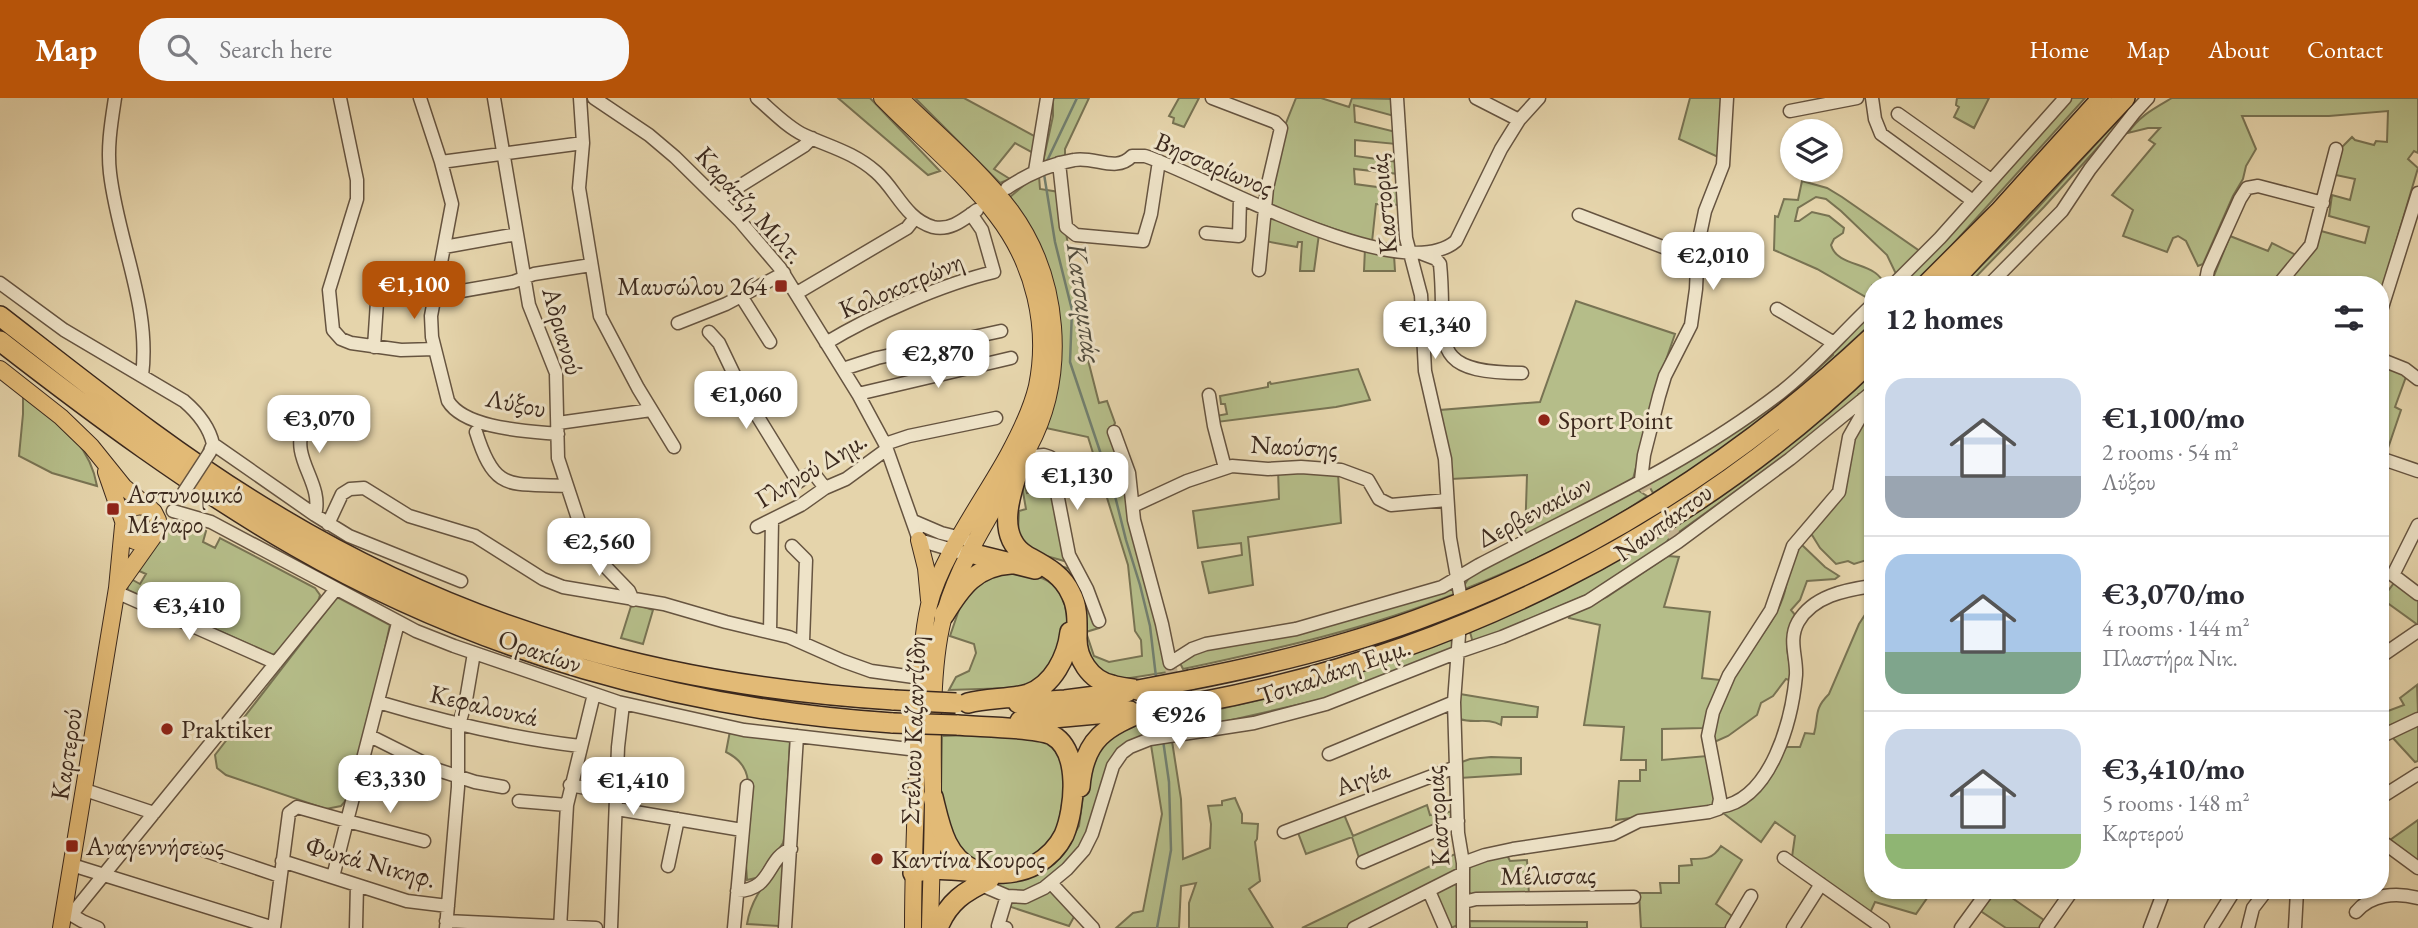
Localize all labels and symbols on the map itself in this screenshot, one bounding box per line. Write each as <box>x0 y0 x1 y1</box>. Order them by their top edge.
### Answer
street label: Βησσαρίωνος <box>1150 124 1278 204</box>
street label: Καράτζη Μιλτ. <box>688 139 812 271</box>
street label: Καστοριάς <box>1361 152 1405 256</box>
pin: €2,010 <box>1656 232 1770 292</box>
water label: Κατσαμπάς <box>1059 239 1111 366</box>
street label: Κολοκοτρώνη <box>834 244 968 326</box>
pin: €1,100 <box>357 262 471 321</box>
place label: Μαυσώλου 264 <box>617 269 768 303</box>
marker: Μαυσώλου 264 <box>773 278 789 294</box>
street label: Αδριανού <box>534 282 592 379</box>
pin: €1,340 <box>1378 302 1492 361</box>
pin: €2,870 <box>881 330 995 390</box>
pin: €1,060 <box>689 372 803 431</box>
street label: Λύξου <box>482 380 549 425</box>
pin: €3,070 <box>262 396 376 455</box>
place label: Sport Point <box>1558 403 1673 437</box>
marker: Sport Point <box>1536 412 1552 428</box>
street label: Γληνού Δημ. <box>749 422 873 516</box>
street label: Ναούσης <box>1249 427 1339 465</box>
pin: €1,130 <box>1020 452 1134 512</box>
street label: Δερβενακίων <box>1471 467 1597 555</box>
street label: Ναυπάκτου <box>1607 475 1719 569</box>
place label: Αστυνομικό Μέγαρο <box>126 477 243 541</box>
marker: Αστυνομικό Μέγαρο <box>105 501 121 517</box>
pin: €2,560 <box>542 518 656 578</box>
pin: €3,410 <box>132 582 246 642</box>
street label: Ορακίων <box>494 621 586 681</box>
street label: Τσικαλάκη Εμμ. <box>1253 629 1415 713</box>
street label: Στέλιου Καζαντζίδη <box>893 635 933 825</box>
street label: Κεφαλουκά <box>427 676 542 734</box>
pin: €926 <box>1138 692 1220 751</box>
street label: Καρτερού <box>42 706 90 802</box>
place label: Praktiker <box>181 712 272 746</box>
marker: Praktiker <box>159 721 175 737</box>
street label: Αιγέα <box>1329 752 1394 804</box>
pin: €3,330 <box>333 756 447 815</box>
pin: €1,410 <box>576 758 690 817</box>
street label: Καστοριάς <box>1417 764 1457 868</box>
street label: Φωκά Νικηφ. <box>302 828 440 896</box>
place label: Αναγεννήσεως <box>85 829 224 863</box>
marker: Αναγεννήσεως <box>64 838 80 854</box>
place label: Καντίνα Κουρος <box>891 842 1045 876</box>
marker: Καντίνα Κουρος <box>869 851 885 867</box>
street label: Μέλισσας <box>1500 857 1596 893</box>

